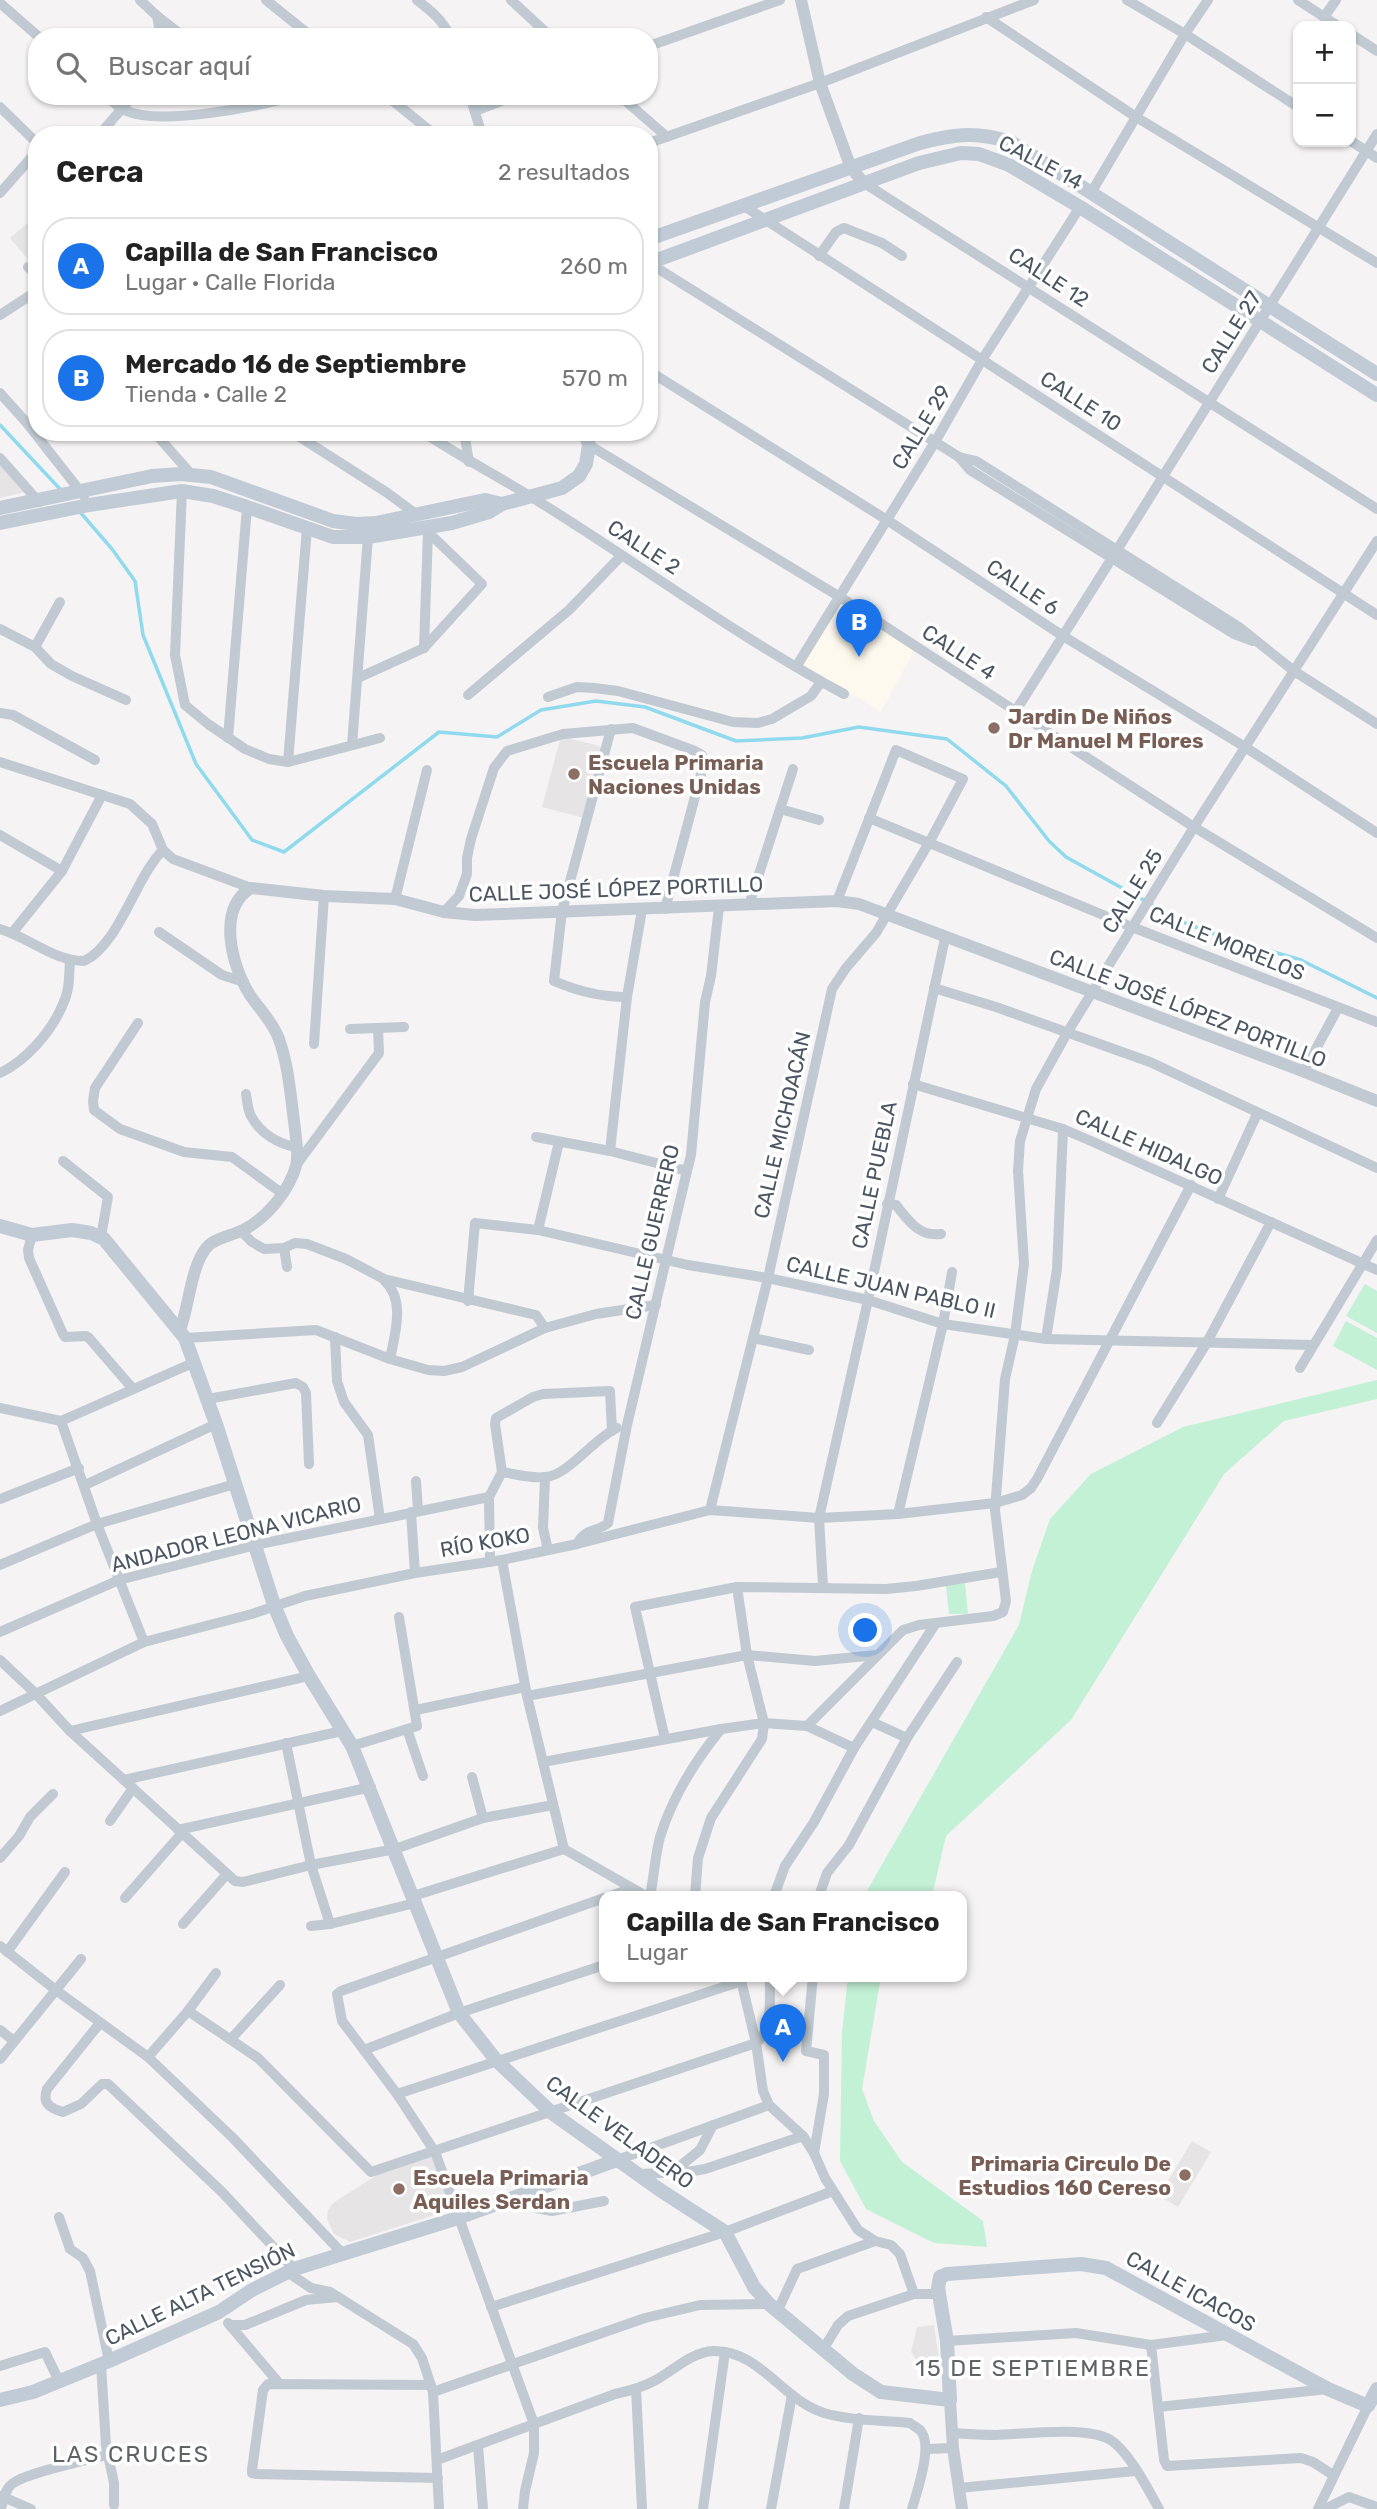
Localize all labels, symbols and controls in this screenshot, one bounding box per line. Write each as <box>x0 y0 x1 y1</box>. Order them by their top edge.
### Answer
map controls <box>1293 21 1356 147</box>
button: + <box>1293 21 1356 84</box>
search box <box>28 28 658 105</box>
icon: search <box>52 48 90 86</box>
text: Buscar aquí <box>108 51 250 82</box>
button: − <box>1293 84 1356 147</box>
street label: CALLE 14 <box>995 129 1087 195</box>
text: Cerca <box>56 154 144 190</box>
text: 2 resultados <box>498 158 630 186</box>
text: Capilla de San Francisco <box>125 237 438 268</box>
street label: CALLE 12 <box>1004 242 1094 312</box>
text: A <box>73 252 89 280</box>
text: 260 m <box>560 252 628 280</box>
text: Lugar · Calle Florida <box>125 268 336 296</box>
street label: CALLE 27 <box>1196 286 1266 378</box>
text: Mercado 16 de Septiembre <box>125 349 466 380</box>
text: B <box>73 364 89 392</box>
text: 570 m <box>562 364 628 392</box>
street label: CALLE 10 <box>1036 366 1126 436</box>
text: Tienda · Calle 2 <box>125 380 287 408</box>
street label: CALLE 29 <box>886 380 956 474</box>
street label: CALLE 2 <box>603 514 685 580</box>
street label: CALLE 6 <box>982 554 1064 620</box>
pin: B <box>836 599 882 657</box>
street label: CALLE 4 <box>918 619 1000 685</box>
place label: Jardin De Niños Dr Manuel M Flores <box>1008 704 1204 753</box>
marker: Jardin De Niños Dr Manuel M Flores <box>986 720 1002 736</box>
place label: Escuela Primaria Naciones Unidas <box>588 750 764 799</box>
marker: Escuela Primaria Naciones Unidas <box>566 766 582 782</box>
street label: CALLE 25 <box>1096 844 1168 938</box>
street label: CALLE JOSÉ LÓPEZ PORTILLO <box>468 871 764 907</box>
street label: CALLE MORELOS <box>1146 900 1308 986</box>
street label: CALLE JOSÉ LÓPEZ PORTILLO <box>1046 944 1330 1072</box>
street label: CALLE MICHOACÁN <box>748 1029 816 1221</box>
street label: CALLE PUEBLA <box>846 1099 902 1251</box>
street label: CALLE HIDALGO <box>1071 1103 1227 1191</box>
street label: CALLE GUERRERO <box>620 1142 684 1322</box>
street label: CALLE JUAN PABLO II <box>784 1251 998 1323</box>
street label: ANDADOR LEONA VICARIO <box>108 1491 364 1577</box>
street label: RÍO KOKO <box>438 1522 532 1562</box>
your location <box>848 1613 882 1647</box>
popup <box>599 1891 967 1982</box>
text: Capilla de San Francisco <box>626 1907 940 1938</box>
text: Lugar <box>626 1938 688 1966</box>
pin: A <box>760 2004 806 2062</box>
street label: CALLE VELADERO <box>541 2070 699 2194</box>
place label: Primaria Circulo De Estudios 160 Cereso <box>958 2151 1171 2200</box>
place label: Escuela Primaria Aquiles Serdan <box>413 2165 589 2214</box>
marker: Primaria Circulo De Estudios 160 Cereso <box>1177 2167 1193 2183</box>
marker: Escuela Primaria Aquiles Serdan <box>391 2181 407 2197</box>
street label: CALLE ALTA TENSIÓN <box>101 2237 299 2351</box>
street label: CALLE ICACOS <box>1122 2245 1260 2337</box>
district label: 15 DE SEPTIEMBRE <box>915 2354 1151 2382</box>
district label: LAS CRUCES <box>52 2440 210 2468</box>

